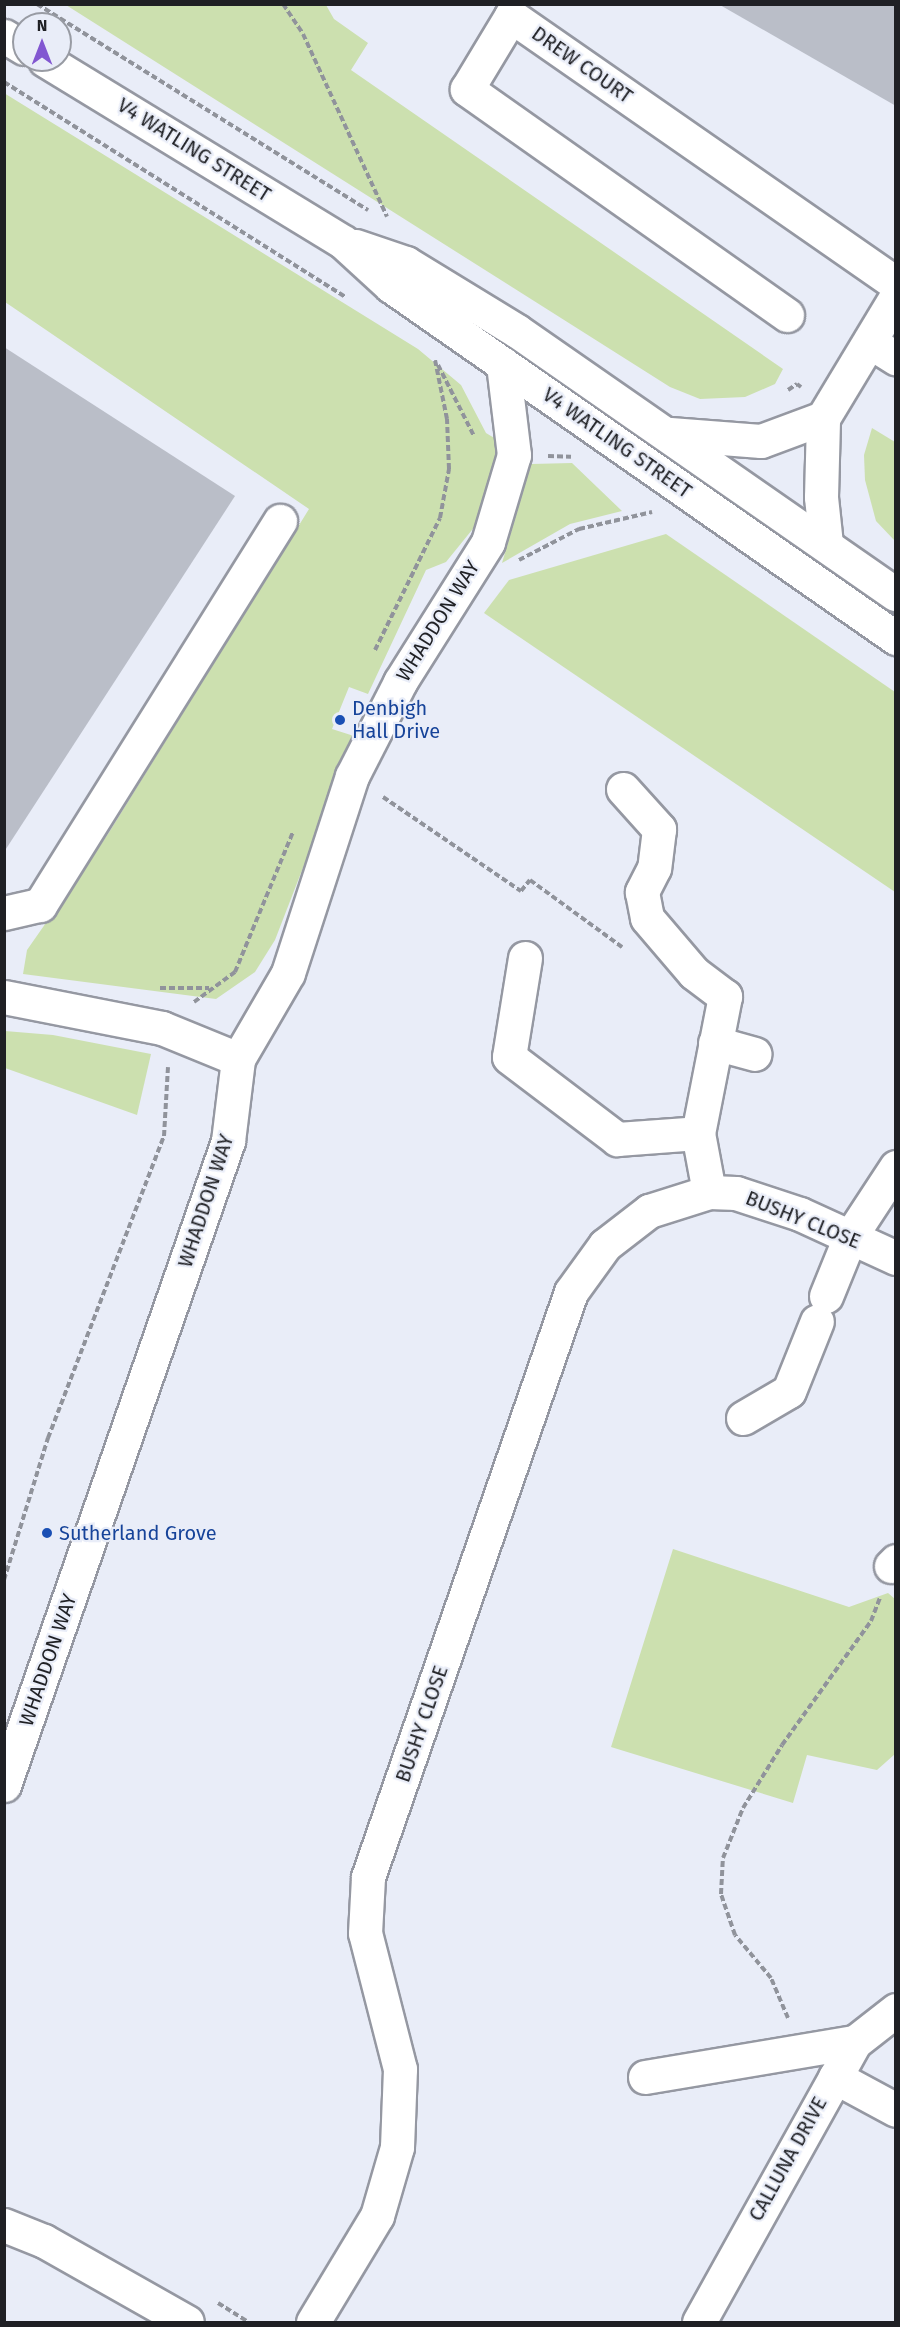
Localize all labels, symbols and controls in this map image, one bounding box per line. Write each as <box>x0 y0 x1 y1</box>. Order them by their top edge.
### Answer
north arrow <box>12 12 72 72</box>
text: N <box>37 16 47 35</box>
street label: DREW COURT <box>527 21 637 109</box>
street label: V4 WATLING STREET <box>113 93 275 207</box>
street label: V4 WATLING STREET <box>538 383 696 503</box>
street label: WHADDON WAY <box>391 556 485 686</box>
place label: Denbigh Hall Drive <box>352 696 440 743</box>
marker: Denbigh Hall Drive <box>333 713 347 727</box>
street label: WHADDON WAY <box>173 1132 239 1270</box>
street label: BUSHY CLOSE <box>742 1186 864 1254</box>
place label: Sutherland Grove <box>59 1521 217 1545</box>
marker: Sutherland Grove <box>40 1526 54 1540</box>
street label: WHADDON WAY <box>14 1591 82 1729</box>
street label: BUSHY CLOSE <box>391 1663 453 1785</box>
street label: CALLUNA DRIVE <box>744 2093 832 2225</box>

